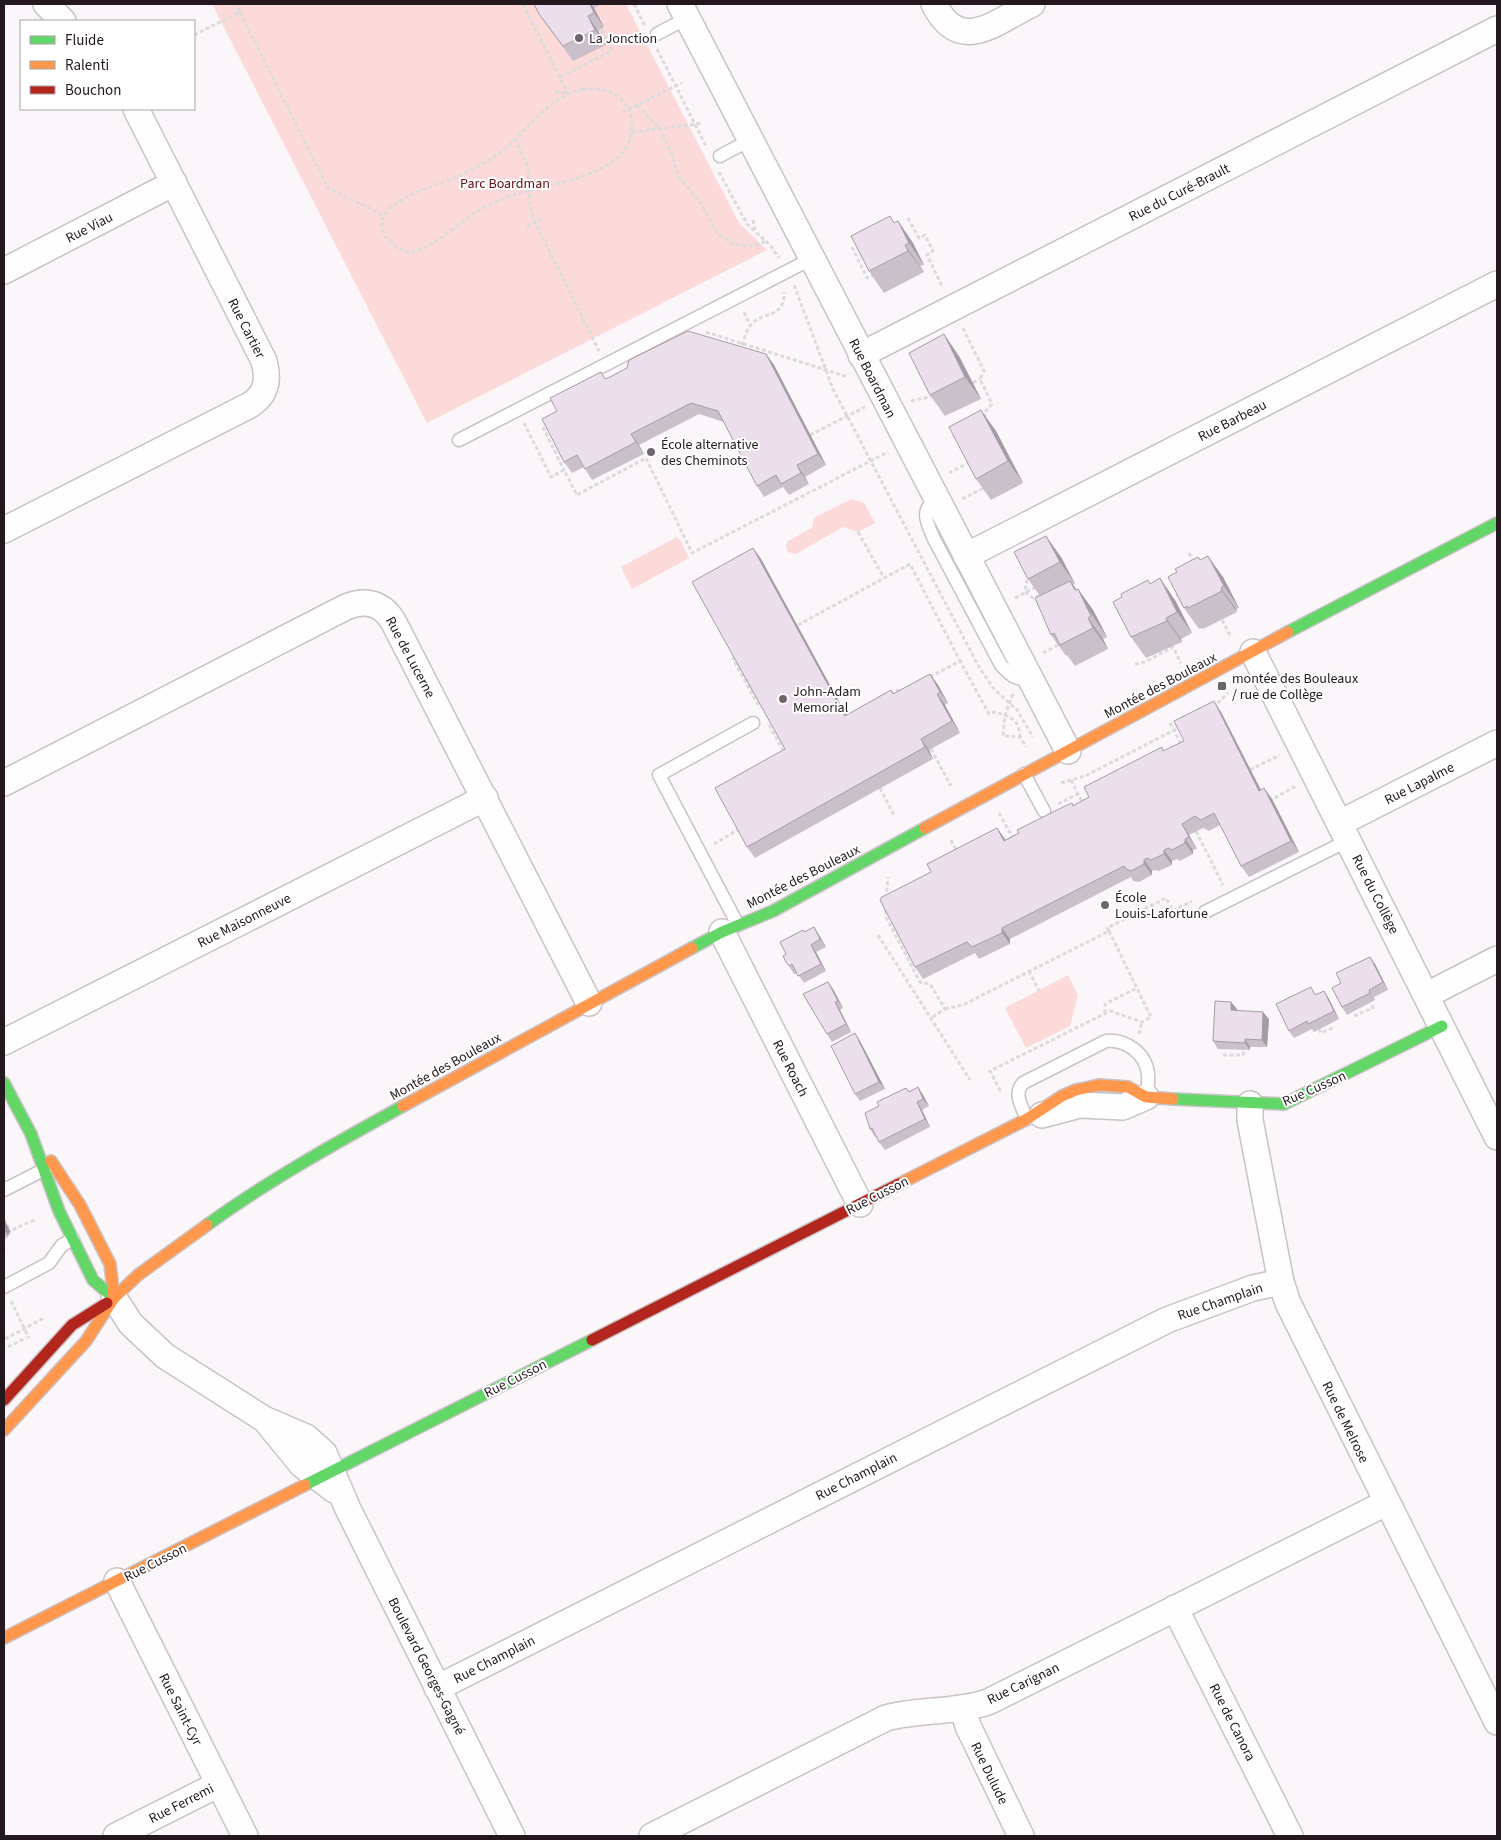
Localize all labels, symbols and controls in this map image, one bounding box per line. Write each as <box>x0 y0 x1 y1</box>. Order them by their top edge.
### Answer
legend <box>20 20 195 110</box>
place label: La Jonction <box>589 29 657 49</box>
text: Fluide <box>65 30 104 51</box>
marker: La Jonction <box>573 32 585 44</box>
text: Ralenti <box>65 55 109 76</box>
text: Bouchon <box>65 80 121 101</box>
street label: Rue du Curé-Brault <box>1126 159 1234 227</box>
park label: Parc Boardman <box>460 174 550 194</box>
street label: Rue Viau <box>62 207 117 248</box>
street label: Rue Cartier <box>222 295 270 362</box>
street label: Rue Boardman <box>843 335 901 422</box>
street label: Rue Barbeau <box>1195 395 1270 447</box>
place label: École alternative des Cheminots <box>661 435 758 471</box>
marker: École alternative des Cheminots <box>645 446 657 458</box>
street label: Rue de Lucerne <box>380 613 440 702</box>
street label: Montée des Bouleaux <box>1101 647 1221 724</box>
place label: montée des Bouleaux / rue de Collège <box>1232 669 1359 705</box>
marker: montée des Bouleaux / rue de Collège <box>1216 680 1228 692</box>
place label: John-Adam Memorial <box>793 682 861 718</box>
marker: John-Adam Memorial <box>777 693 789 705</box>
street label: Rue Lapalme <box>1381 758 1458 810</box>
street label: Montée des Bouleaux <box>743 839 864 914</box>
street label: Rue du Collège <box>1346 851 1404 938</box>
place label: École Louis-Lafortune <box>1115 888 1208 924</box>
street label: Rue Maisonneuve <box>194 889 295 953</box>
marker: École Louis-Lafortune <box>1099 899 1111 911</box>
street label: Montée des Bouleaux <box>386 1028 506 1106</box>
street label: Rue Roach <box>767 1036 813 1100</box>
street label: Rue Cusson <box>1279 1066 1349 1112</box>
street label: Rue Cusson <box>843 1172 912 1220</box>
street label: Rue Champlain <box>1175 1278 1266 1326</box>
street label: Rue Cusson <box>481 1355 550 1403</box>
street label: Rue de Melrose <box>1317 1378 1374 1467</box>
street label: Rue Champlain <box>812 1448 901 1506</box>
street label: Rue Cusson <box>121 1539 190 1587</box>
street label: Boulevard Georges-Gagné <box>383 1594 470 1739</box>
street label: Rue Champlain <box>450 1631 539 1689</box>
street label: Rue Carignan <box>984 1658 1063 1710</box>
street label: Rue Saint-Cyr <box>153 1670 207 1749</box>
street label: Rue de Canora <box>1204 1680 1260 1765</box>
street label: Rue Dulude <box>965 1739 1013 1808</box>
street label: Rue Ferremi <box>145 1779 217 1829</box>

